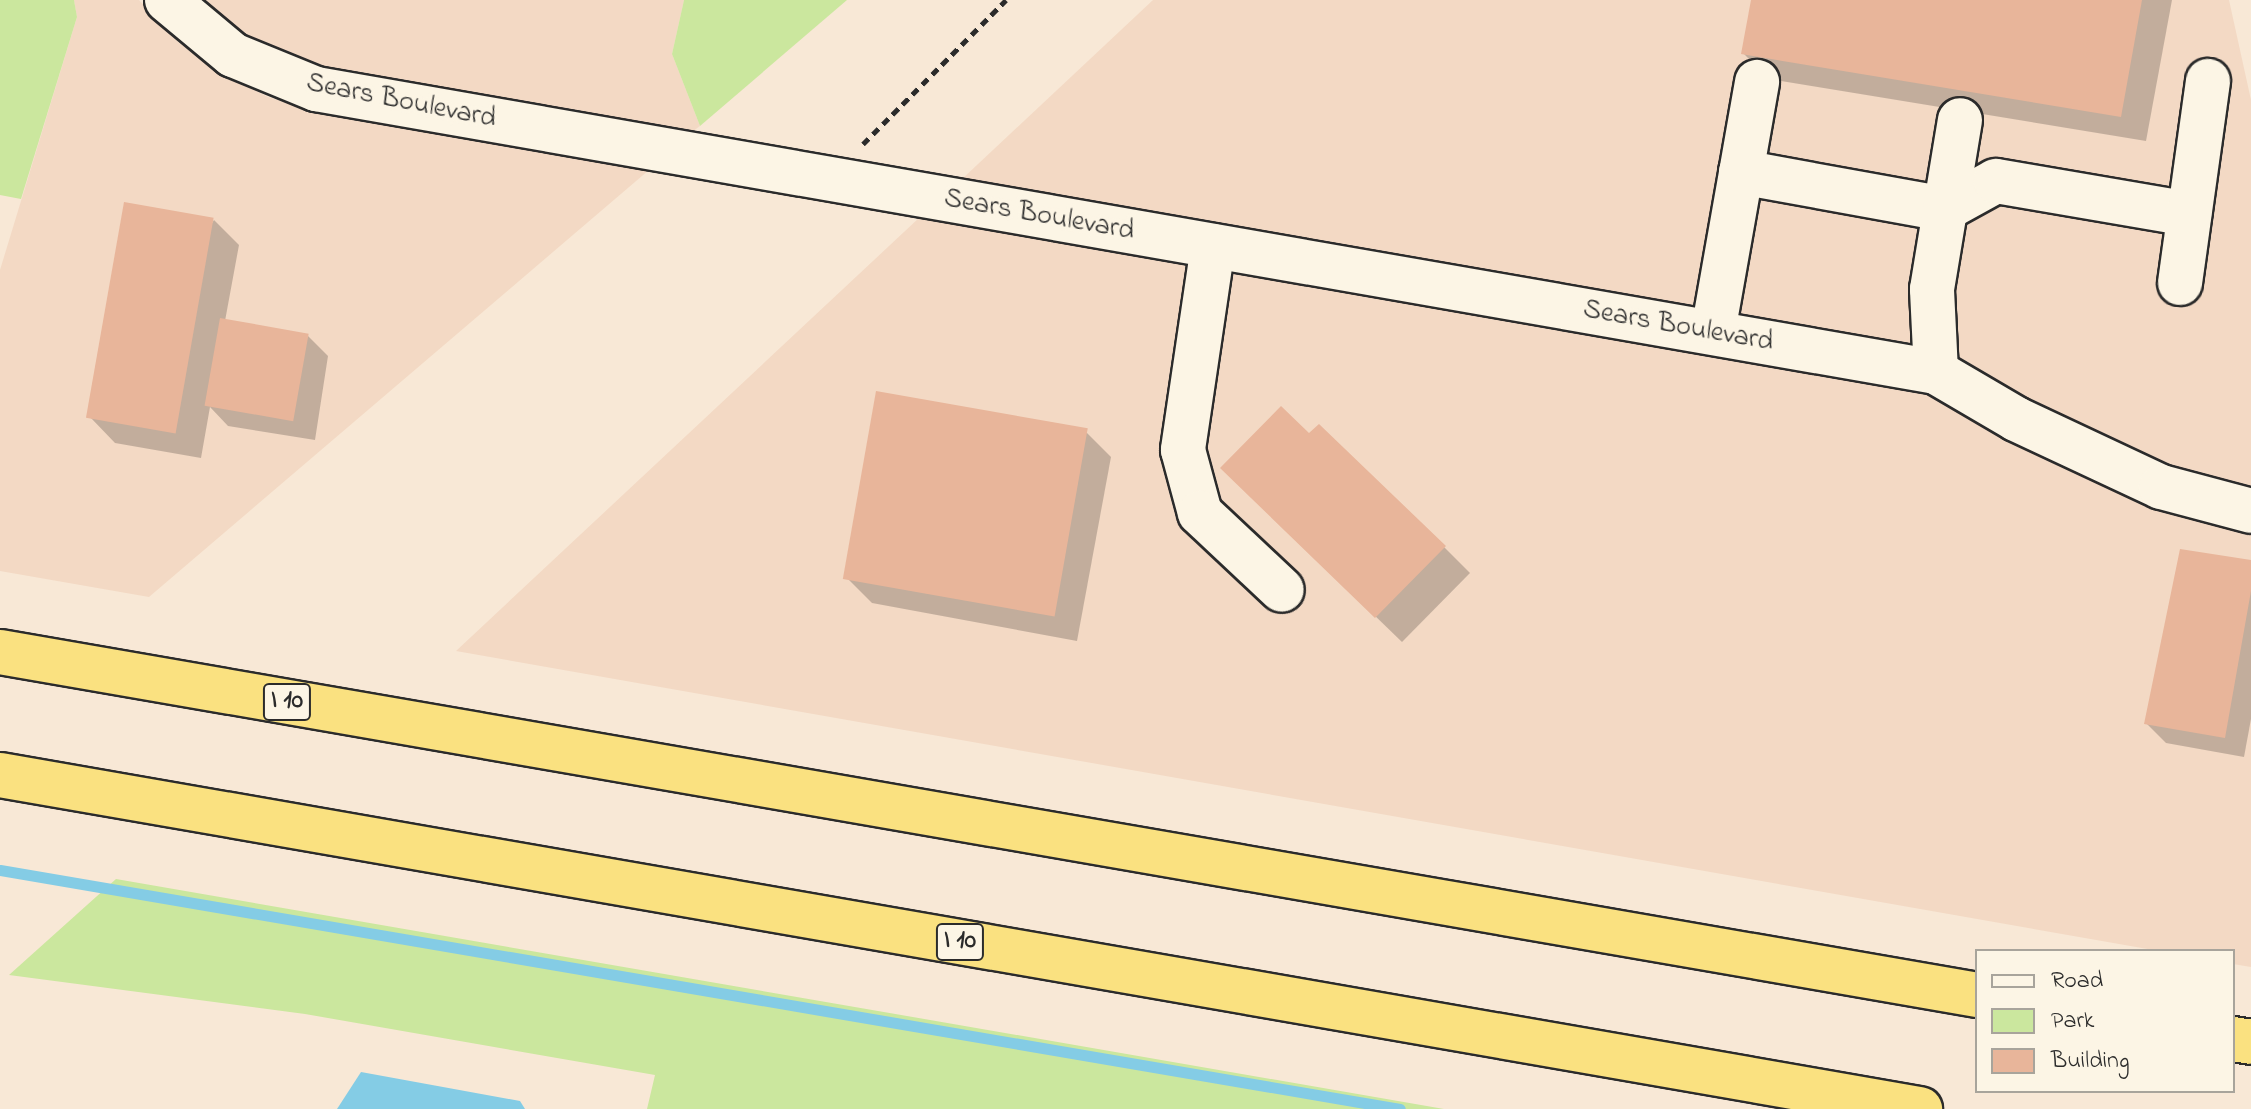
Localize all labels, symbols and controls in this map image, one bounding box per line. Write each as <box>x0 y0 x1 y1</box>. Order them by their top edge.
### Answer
street label: Sears Boulevard <box>303 67 499 137</box>
street label: Sears Boulevard <box>941 183 1137 249</box>
street label: Sears Boulevard <box>1580 294 1776 360</box>
road number: I 10 <box>261 680 313 724</box>
road number: I 10 <box>934 920 986 964</box>
legend <box>1975 949 2235 1093</box>
text: Road <box>2051 964 2103 999</box>
text: Park <box>2051 1004 2094 1039</box>
text: Building <box>2051 1044 2130 1079</box>

